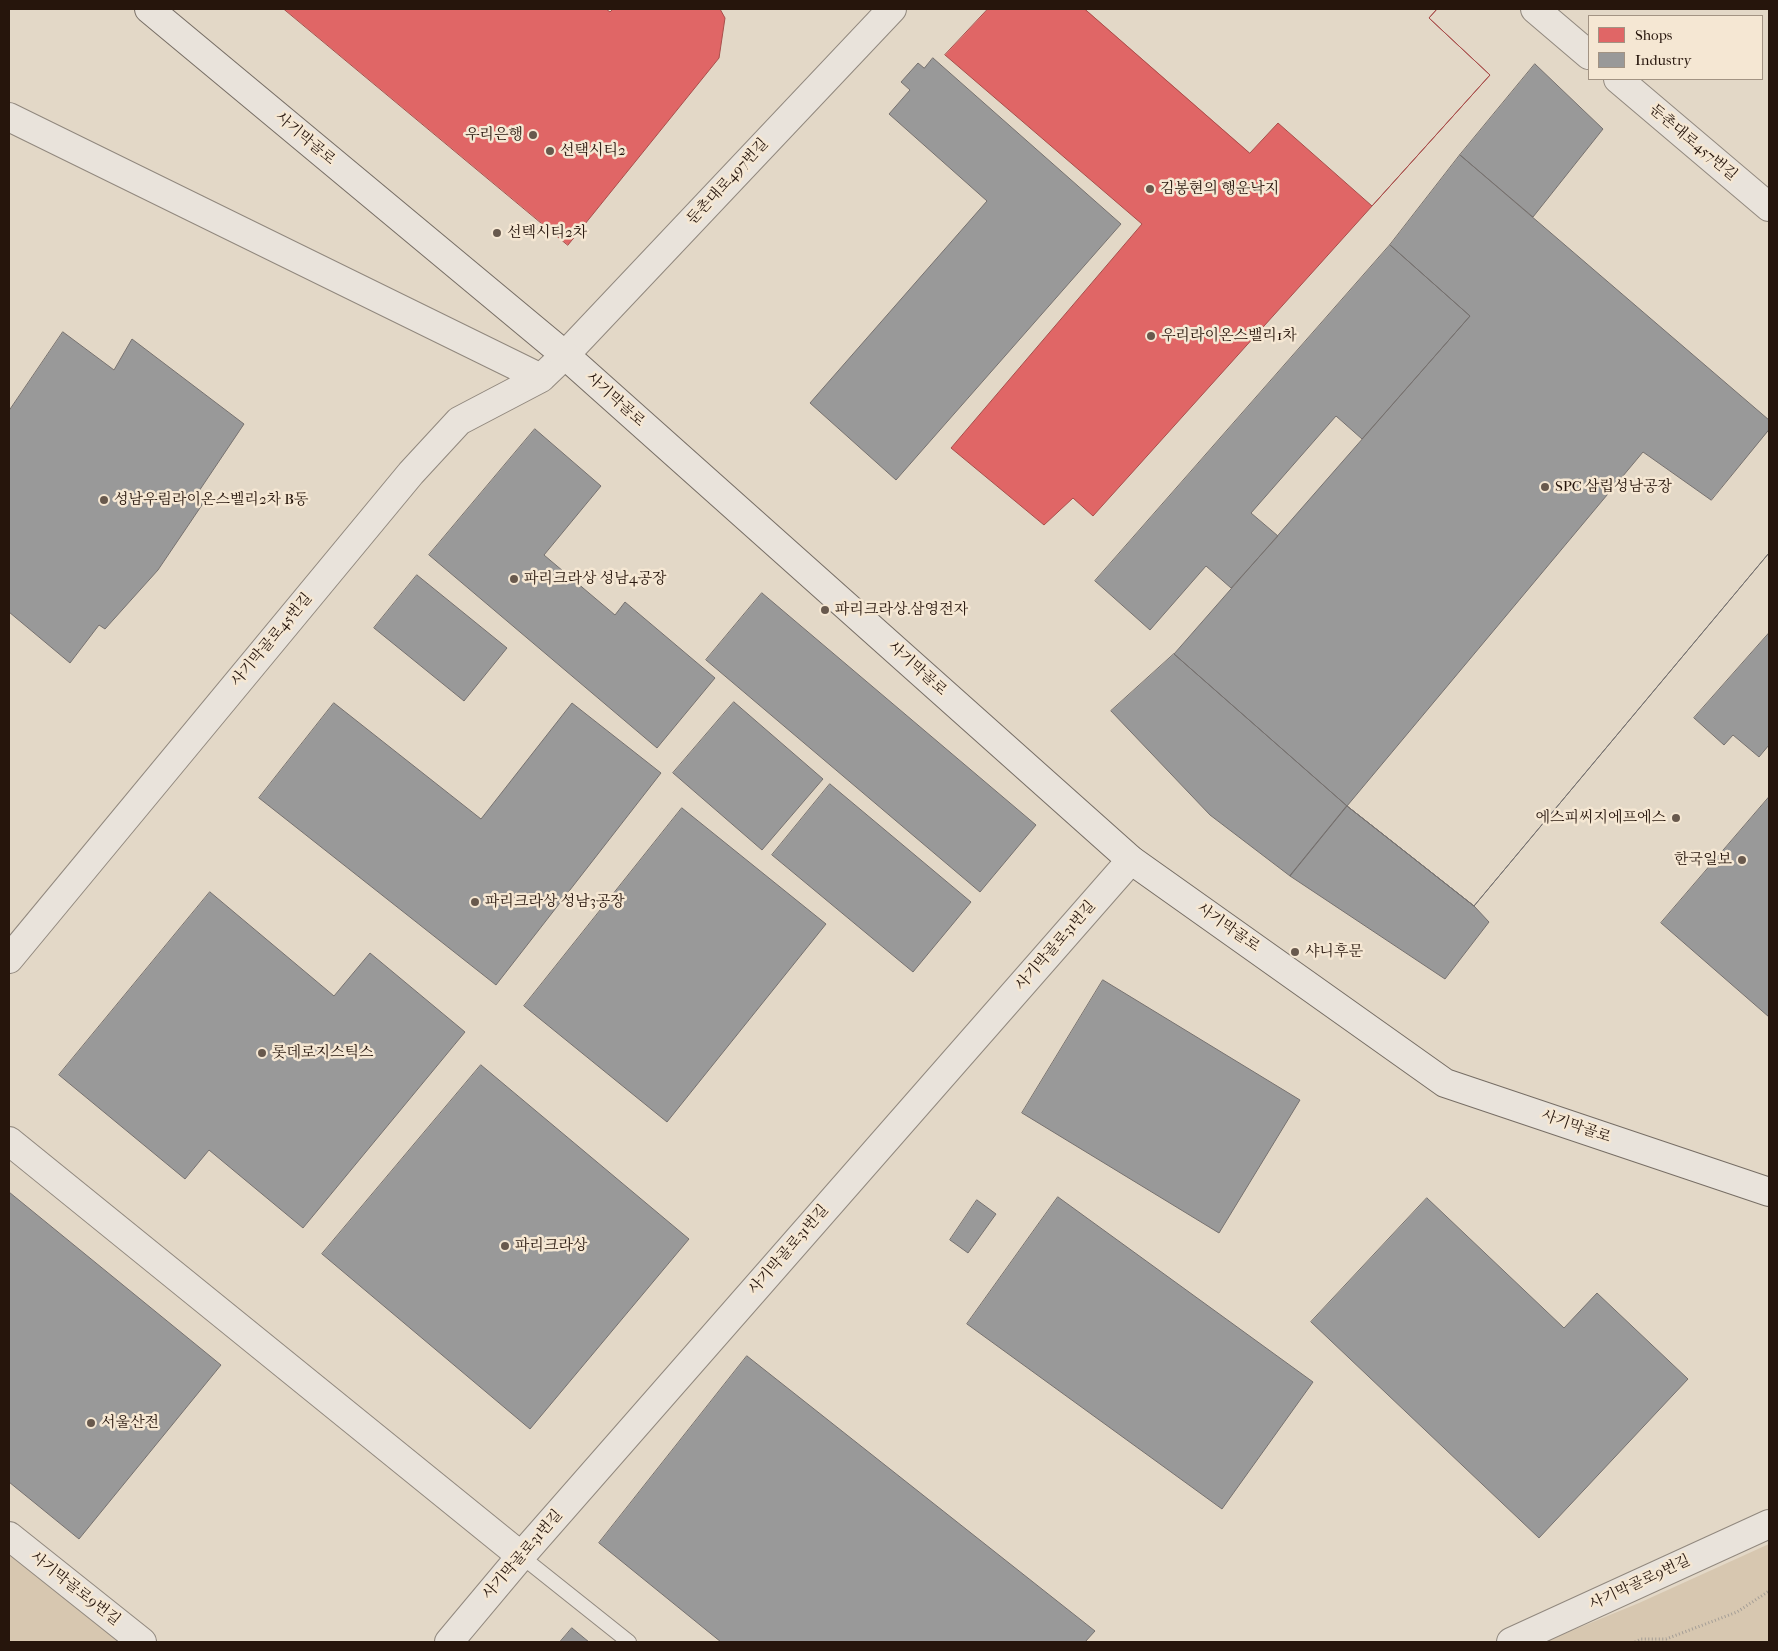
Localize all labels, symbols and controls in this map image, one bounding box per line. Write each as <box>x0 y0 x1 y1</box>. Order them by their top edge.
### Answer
legend <box>1588 15 1763 80</box>
text: Shops <box>1635 26 1672 44</box>
text: Industry <box>1635 51 1691 69</box>
street label: 둔촌대로457번길 <box>1645 101 1741 185</box>
street label: 사기막골로 <box>271 109 339 169</box>
place label: 우리은행 <box>465 126 523 144</box>
marker: 우리은행 <box>527 129 539 141</box>
street label: 둔촌대로497번길 <box>684 135 772 229</box>
place label: 선택시티2 <box>560 142 626 160</box>
marker: 선택시티2 <box>544 145 556 157</box>
place label: 김봉현의 행운낙지 <box>1160 180 1279 198</box>
marker: 김봉현의 행운낙지 <box>1144 183 1156 195</box>
place label: 선텍시티2차 <box>507 224 587 242</box>
marker: 선텍시티2차 <box>491 227 503 239</box>
place label: 우리라이온스밸리1차 <box>1161 327 1297 345</box>
marker: 우리라이온스밸리1차 <box>1145 330 1157 342</box>
street label: 사기막골로 <box>582 369 648 431</box>
place label: SPC 삼립성남공장 <box>1555 478 1672 496</box>
marker: SPC 삼립성남공장 <box>1539 481 1551 493</box>
place label: 성남우림라이온스벨리2차 B동 <box>114 491 309 509</box>
marker: 성남우림라이온스벨리2차 B동 <box>98 494 110 506</box>
place label: 파리크라상 성남4공장 <box>524 570 666 588</box>
marker: 파리크라상 성남4공장 <box>508 573 520 585</box>
street label: 사기막골로45번길 <box>228 590 316 690</box>
place label: 파리크라상.삼영전자 <box>835 601 968 619</box>
marker: 파리크라상.삼영전자 <box>819 604 831 616</box>
street label: 사기막골로 <box>884 638 950 700</box>
place label: 에스피씨지에프에스 <box>1536 809 1666 827</box>
marker: 에스피씨지에프에스 <box>1670 812 1682 824</box>
place label: 한국일보 <box>1674 851 1732 869</box>
marker: 한국일보 <box>1736 854 1748 866</box>
place label: 파리크라상 성남3공장 <box>485 893 625 911</box>
marker: 파리크라상 성남3공장 <box>469 896 481 908</box>
street label: 사기막골로31번길 <box>1012 897 1100 995</box>
street label: 사기막골로 <box>1193 900 1263 956</box>
place label: 샤니후문 <box>1305 943 1363 961</box>
marker: 샤니후문 <box>1289 946 1301 958</box>
place label: 롯데로지스틱스 <box>272 1044 373 1062</box>
marker: 롯데로지스틱스 <box>256 1047 268 1059</box>
street label: 사기막골로 <box>1539 1107 1613 1147</box>
street label: 사기막골로31번길 <box>745 1201 833 1299</box>
place label: 파리크라상 <box>515 1237 587 1255</box>
marker: 파리크라상 <box>499 1240 511 1252</box>
place label: 서울산전 <box>101 1414 159 1432</box>
marker: 서울산전 <box>85 1417 97 1429</box>
street label: 사기막골로31번길 <box>479 1506 567 1604</box>
street label: 사기막골로9번길 <box>26 1548 124 1630</box>
street label: 사기막골로9번길 <box>1587 1552 1693 1614</box>

